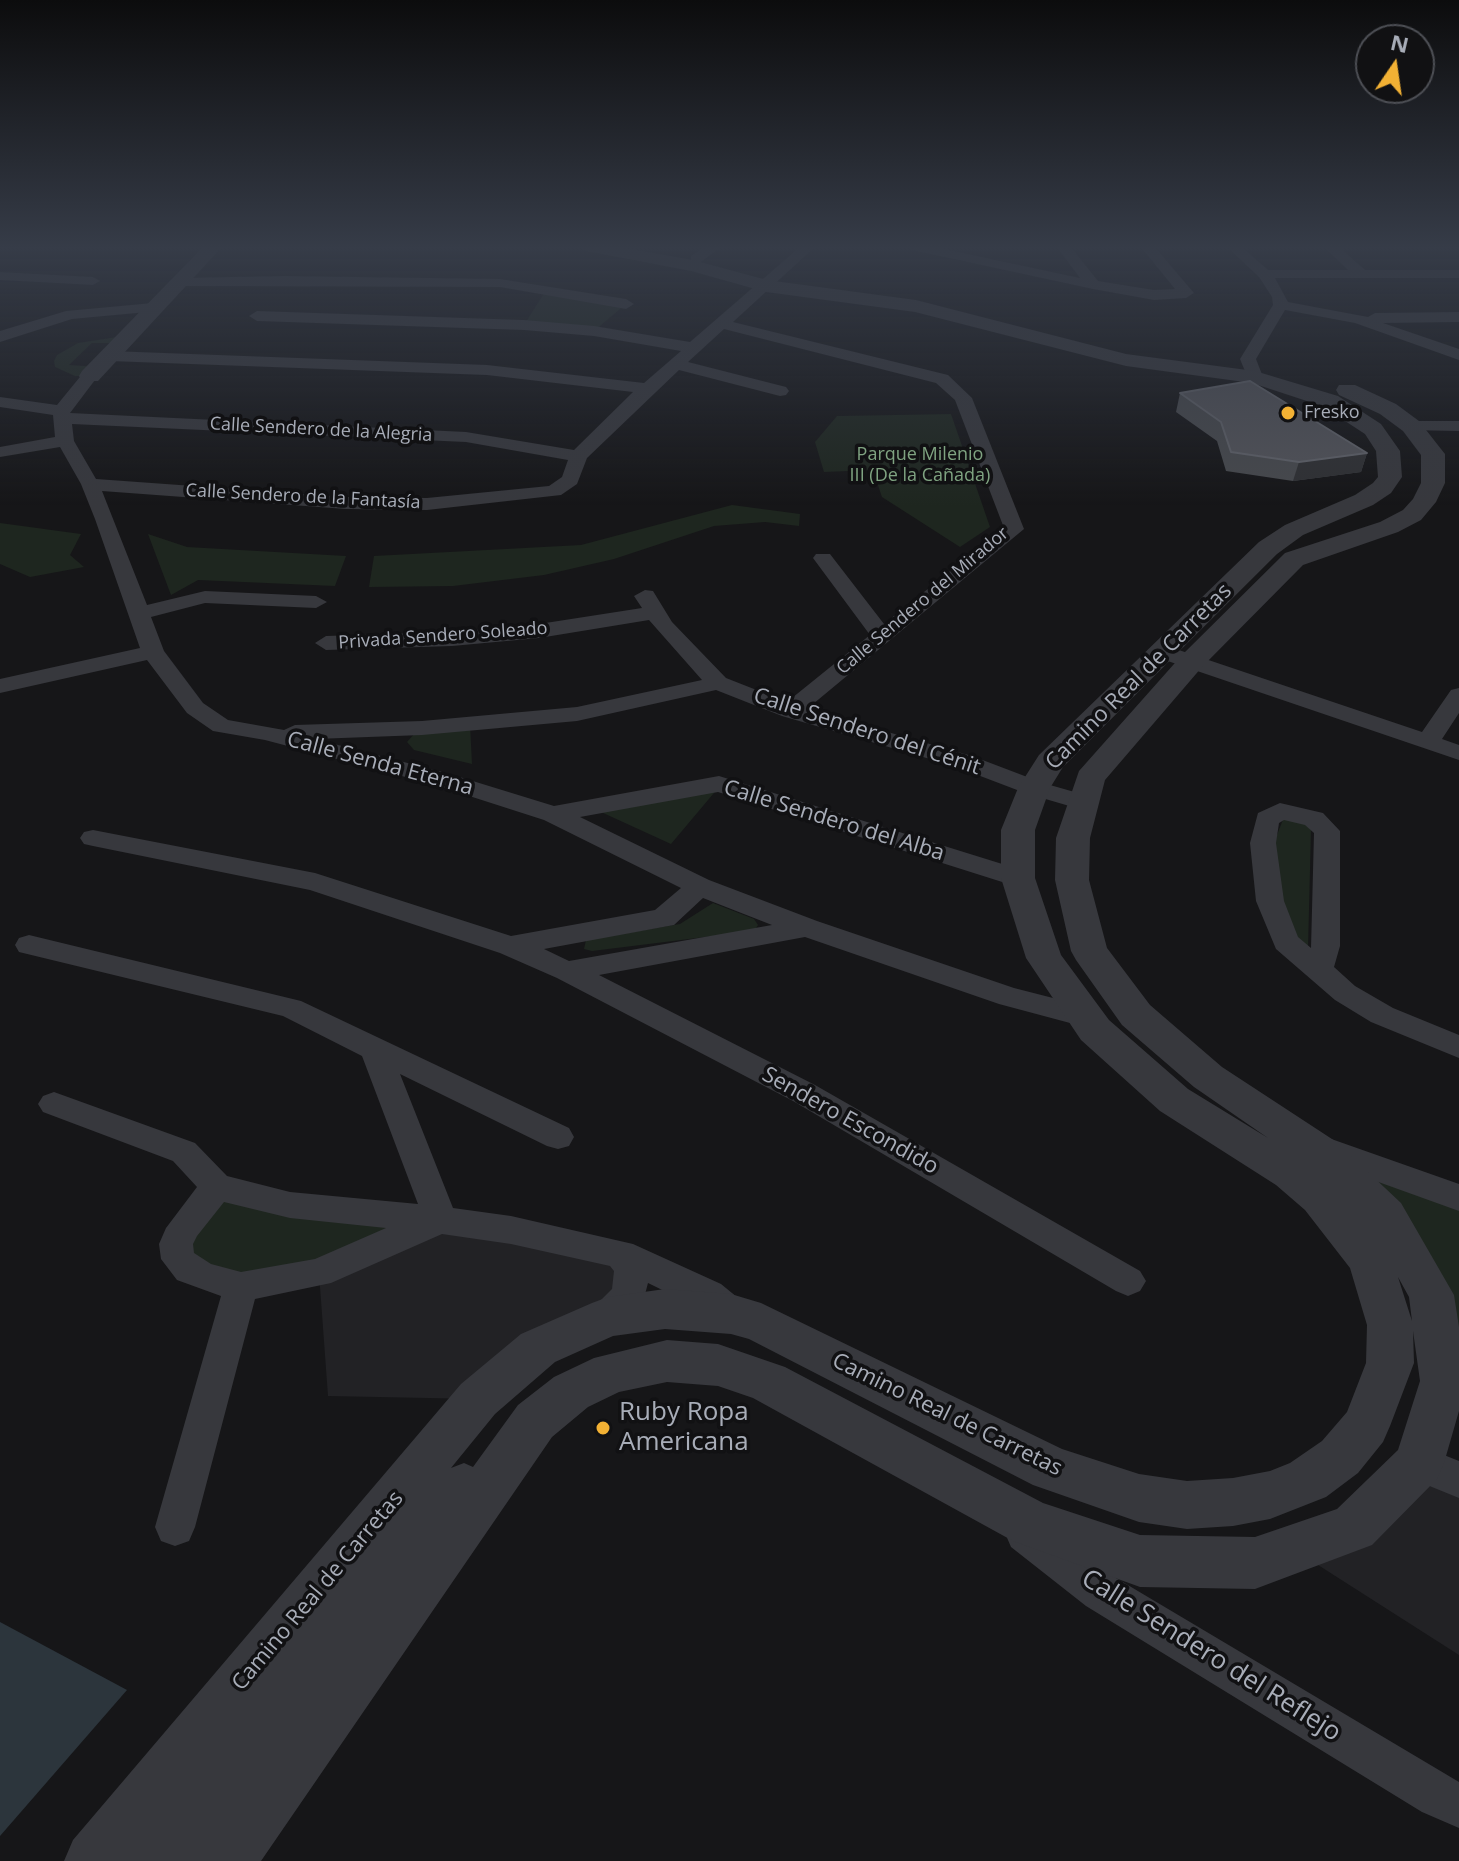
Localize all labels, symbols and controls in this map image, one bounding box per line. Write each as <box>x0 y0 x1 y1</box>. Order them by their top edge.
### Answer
north arrow <box>1355 24 1435 104</box>
text: N <box>1388 26 1412 59</box>
place label: Fresko <box>1304 402 1360 424</box>
marker: Fresko <box>1279 404 1297 422</box>
street label: Calle Sendero de la Alegria <box>209 413 433 447</box>
park label: Parque Milenio III (De la Cañada) <box>850 444 990 486</box>
street label: Calle Sendero de la Fantasía <box>185 480 421 514</box>
street label: Calle Sendero del Mirador <box>833 523 1013 679</box>
street label: Camino Real de Carretas <box>1040 578 1238 776</box>
street label: Privada Sendero Soleado <box>338 618 548 654</box>
street label: Calle Sendero del Cénit <box>750 683 984 781</box>
street label: Calle Senda Eterna <box>284 726 476 802</box>
street label: Calle Sendero del Alba <box>721 775 947 867</box>
street label: Sendero Escondido <box>757 1062 943 1180</box>
street label: Camino Real de Carretas <box>828 1348 1066 1482</box>
place label: Ruby Ropa Americana <box>619 1397 749 1458</box>
marker: Ruby Ropa Americana <box>594 1419 612 1437</box>
street label: Camino Real de Carretas <box>227 1486 409 1696</box>
street label: Calle Sendero del Reflejo <box>1075 1563 1347 1749</box>

